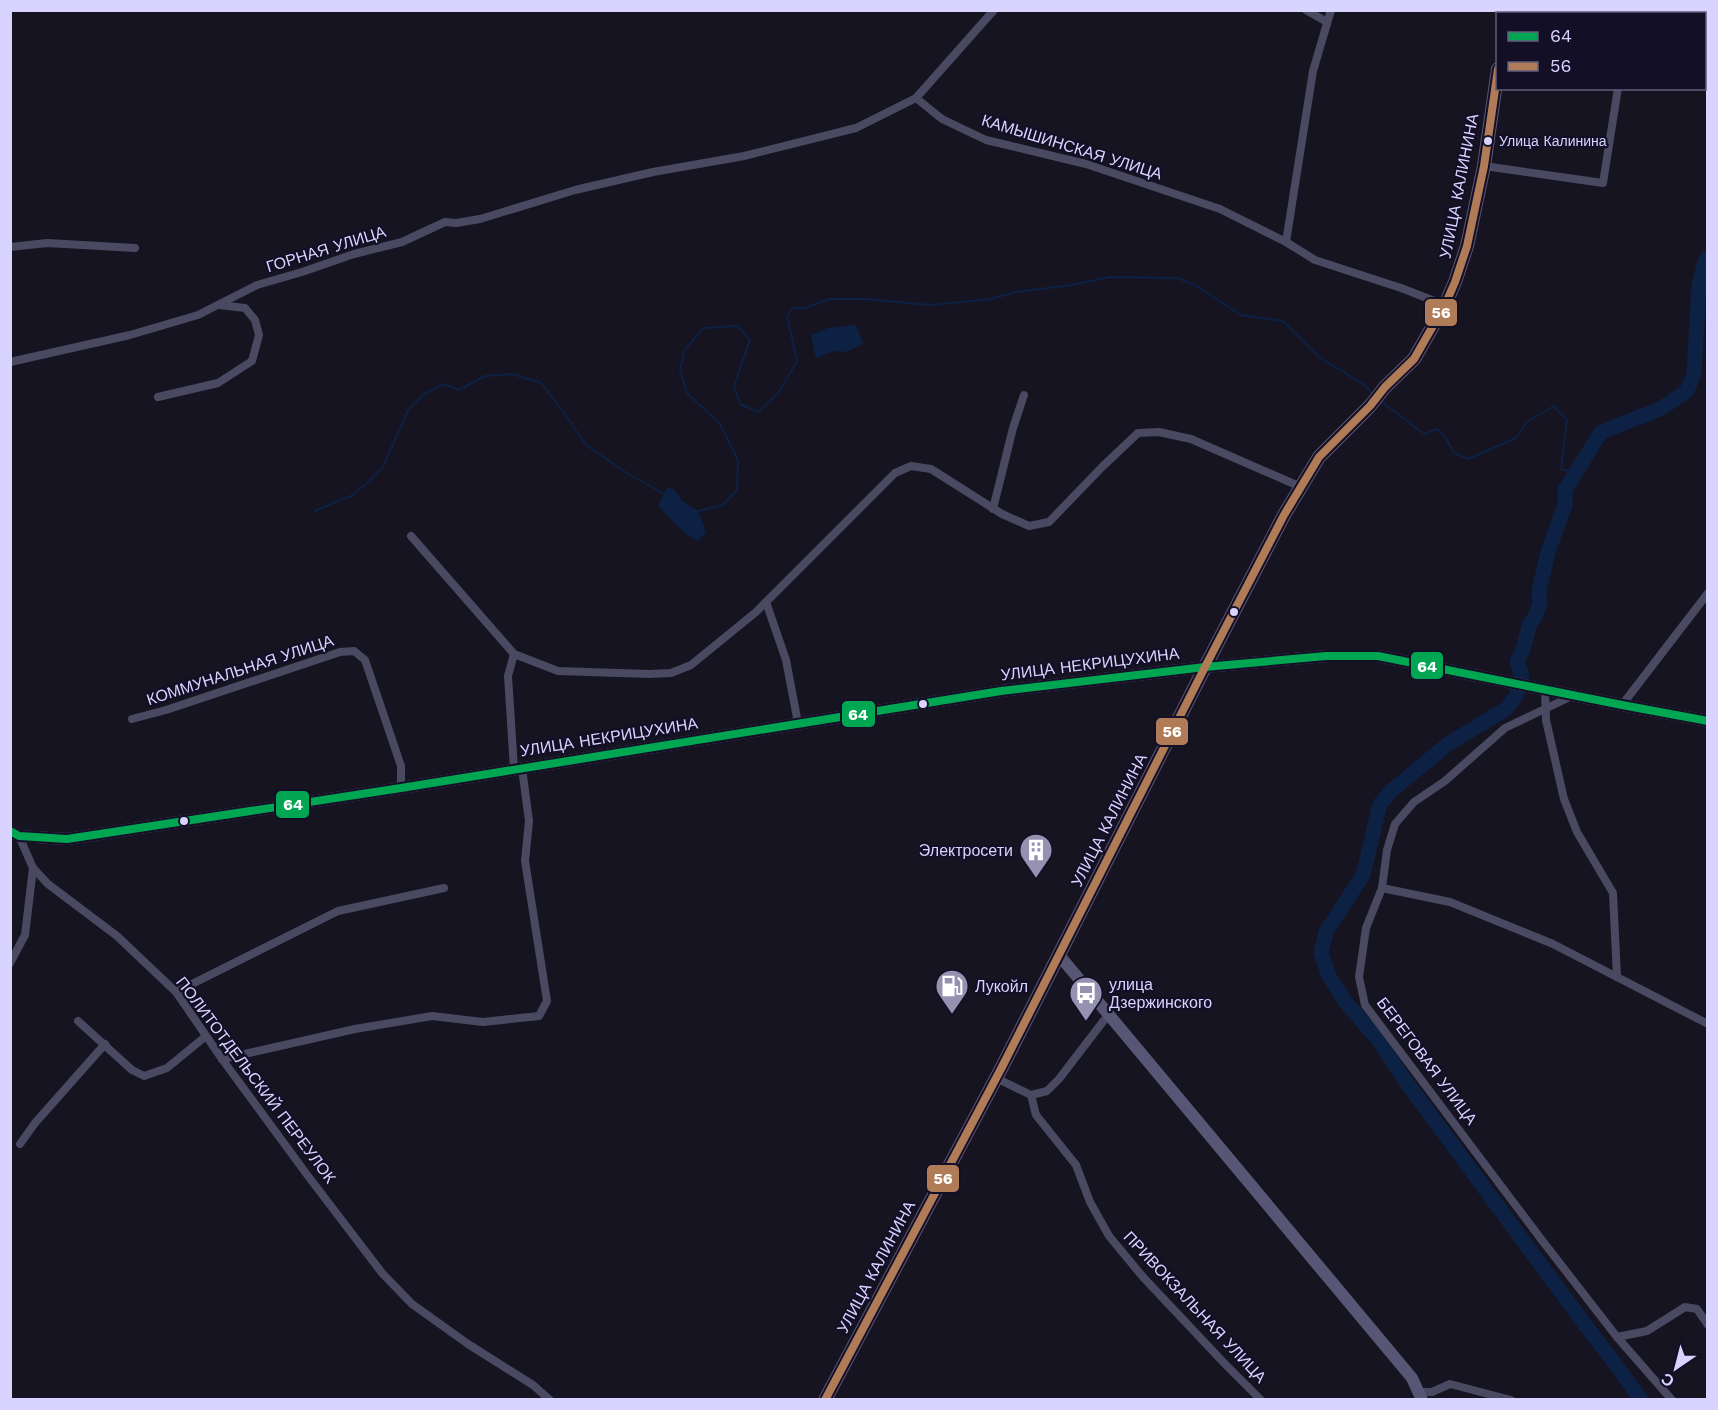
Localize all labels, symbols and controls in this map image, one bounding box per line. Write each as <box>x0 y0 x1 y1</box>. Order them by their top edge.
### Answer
legend <box>1496 12 1706 90</box>
text: 64 <box>1550 25 1572 46</box>
text: 56 <box>1550 55 1571 76</box>
street label: КАМЫШИНСКАЯ УЛИЦА <box>979 110 1165 184</box>
street label: УЛИЦА КАЛИНИНА <box>1436 112 1482 260</box>
place label: Улица Калинина <box>1499 133 1607 149</box>
marker: Улица Калинина <box>1482 135 1494 147</box>
street label: ГОРНАЯ УЛИЦА <box>264 222 389 276</box>
line badge: 56 <box>1424 298 1458 327</box>
text: 56 <box>1431 303 1451 322</box>
unlabelled marker <box>1228 606 1240 618</box>
street label: КОММУНАЛЬНАЯ УЛИЦА <box>144 631 336 709</box>
street label: УЛИЦА НЕКРИЦУХИНА <box>1000 644 1181 684</box>
line badge: 64 <box>1410 651 1444 680</box>
text: 64 <box>1417 657 1437 676</box>
unlabelled marker <box>917 698 929 710</box>
line badge: 64 <box>841 700 876 728</box>
text: 64 <box>848 705 868 724</box>
street label: УЛИЦА НЕКРИЦУХИНА <box>519 714 700 760</box>
line badge: 56 <box>1155 717 1189 746</box>
text: 56 <box>1162 722 1182 741</box>
street label: УЛИЦА КАЛИНИНА <box>1067 750 1151 890</box>
line badge: 64 <box>275 790 310 819</box>
text: 64 <box>283 795 303 814</box>
unlabelled marker <box>178 815 190 827</box>
building icon: Электросети <box>1018 832 1054 879</box>
place label: Электросети <box>919 841 1013 860</box>
fuel station icon: Лукойл <box>934 968 970 1015</box>
street label: ПОЛИТОТДЕЛЬСКИЙ ПЕРЕУЛОК <box>172 973 340 1187</box>
bus stop icon: улица Дзержинского <box>1068 975 1104 1022</box>
place label: улица Дзержинского <box>1109 975 1212 1012</box>
place label: Лукойл <box>975 977 1028 996</box>
street label: БЕРЕГОВАЯ УЛИЦА <box>1373 994 1481 1129</box>
line badge: 56 <box>926 1164 960 1193</box>
text: 56 <box>933 1169 953 1188</box>
street label: УЛИЦА КАЛИНИНА <box>833 1197 919 1336</box>
street label: ПРИВОКЗАЛЬНАЯ УЛИЦА <box>1120 1227 1271 1387</box>
north arrow <box>1646 1338 1706 1398</box>
text: С <box>1657 1369 1678 1391</box>

